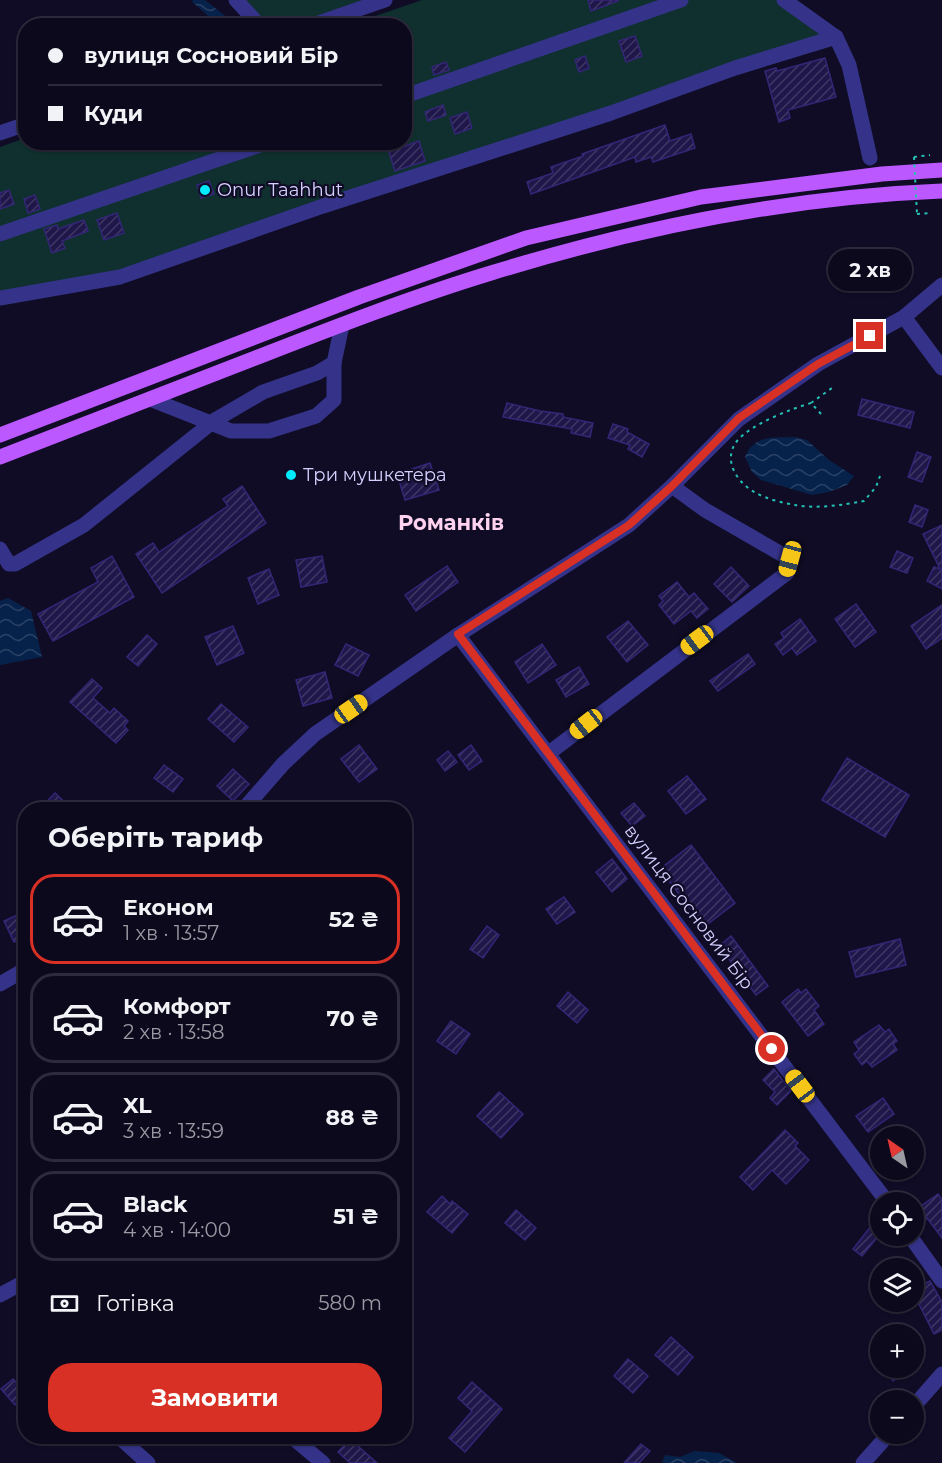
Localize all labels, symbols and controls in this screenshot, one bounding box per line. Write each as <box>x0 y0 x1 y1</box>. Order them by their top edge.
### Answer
text: вулиця Сосновий Бір <box>84 42 338 69</box>
text: Куди <box>84 100 143 127</box>
place label: Onur Taahhut <box>217 179 343 201</box>
marker: Onur Taahhut <box>198 183 212 197</box>
callout: 2 хв <box>828 249 912 291</box>
text: 2 хв <box>849 258 891 282</box>
route end <box>856 322 883 349</box>
place label: Три мушкетера <box>303 464 447 486</box>
marker: Три мушкетера <box>284 468 298 482</box>
district label: Романків <box>398 510 504 535</box>
car <box>777 539 803 579</box>
car <box>677 622 717 658</box>
car <box>331 691 371 727</box>
car <box>566 706 606 742</box>
street label: вулиця Сосновий Бір <box>620 820 758 994</box>
text: Оберіть тариф <box>48 821 263 854</box>
icon: car <box>51 892 105 946</box>
text: Економ <box>123 894 214 921</box>
text: 52 ₴ <box>329 906 379 933</box>
text: 1 хв · 13:57 <box>123 921 219 945</box>
icon: car <box>51 991 105 1045</box>
text: Комфорт <box>123 993 231 1020</box>
text: 70 ₴ <box>326 1005 379 1032</box>
text: 2 хв · 13:58 <box>123 1020 225 1044</box>
route start <box>758 1035 785 1062</box>
car <box>782 1066 818 1106</box>
icon: car <box>51 1090 105 1144</box>
text: XL <box>123 1092 152 1119</box>
text: 88 ₴ <box>326 1104 379 1131</box>
text: 3 хв · 13:59 <box>123 1119 224 1143</box>
north arrow <box>870 1126 924 1180</box>
map controls <box>870 1126 924 1444</box>
icon: car <box>51 1189 105 1243</box>
text: Black <box>123 1191 187 1218</box>
button: locate <box>870 1192 924 1246</box>
text: 51 ₴ <box>333 1203 379 1230</box>
text: 4 хв · 14:00 <box>123 1218 231 1242</box>
button: layers <box>870 1258 924 1312</box>
icon: cash <box>48 1287 81 1320</box>
text: Готівка <box>96 1290 175 1317</box>
text: 580 m <box>318 1291 382 1315</box>
button: + <box>870 1324 924 1378</box>
button: Замовити <box>48 1363 382 1432</box>
button: − <box>870 1390 924 1444</box>

